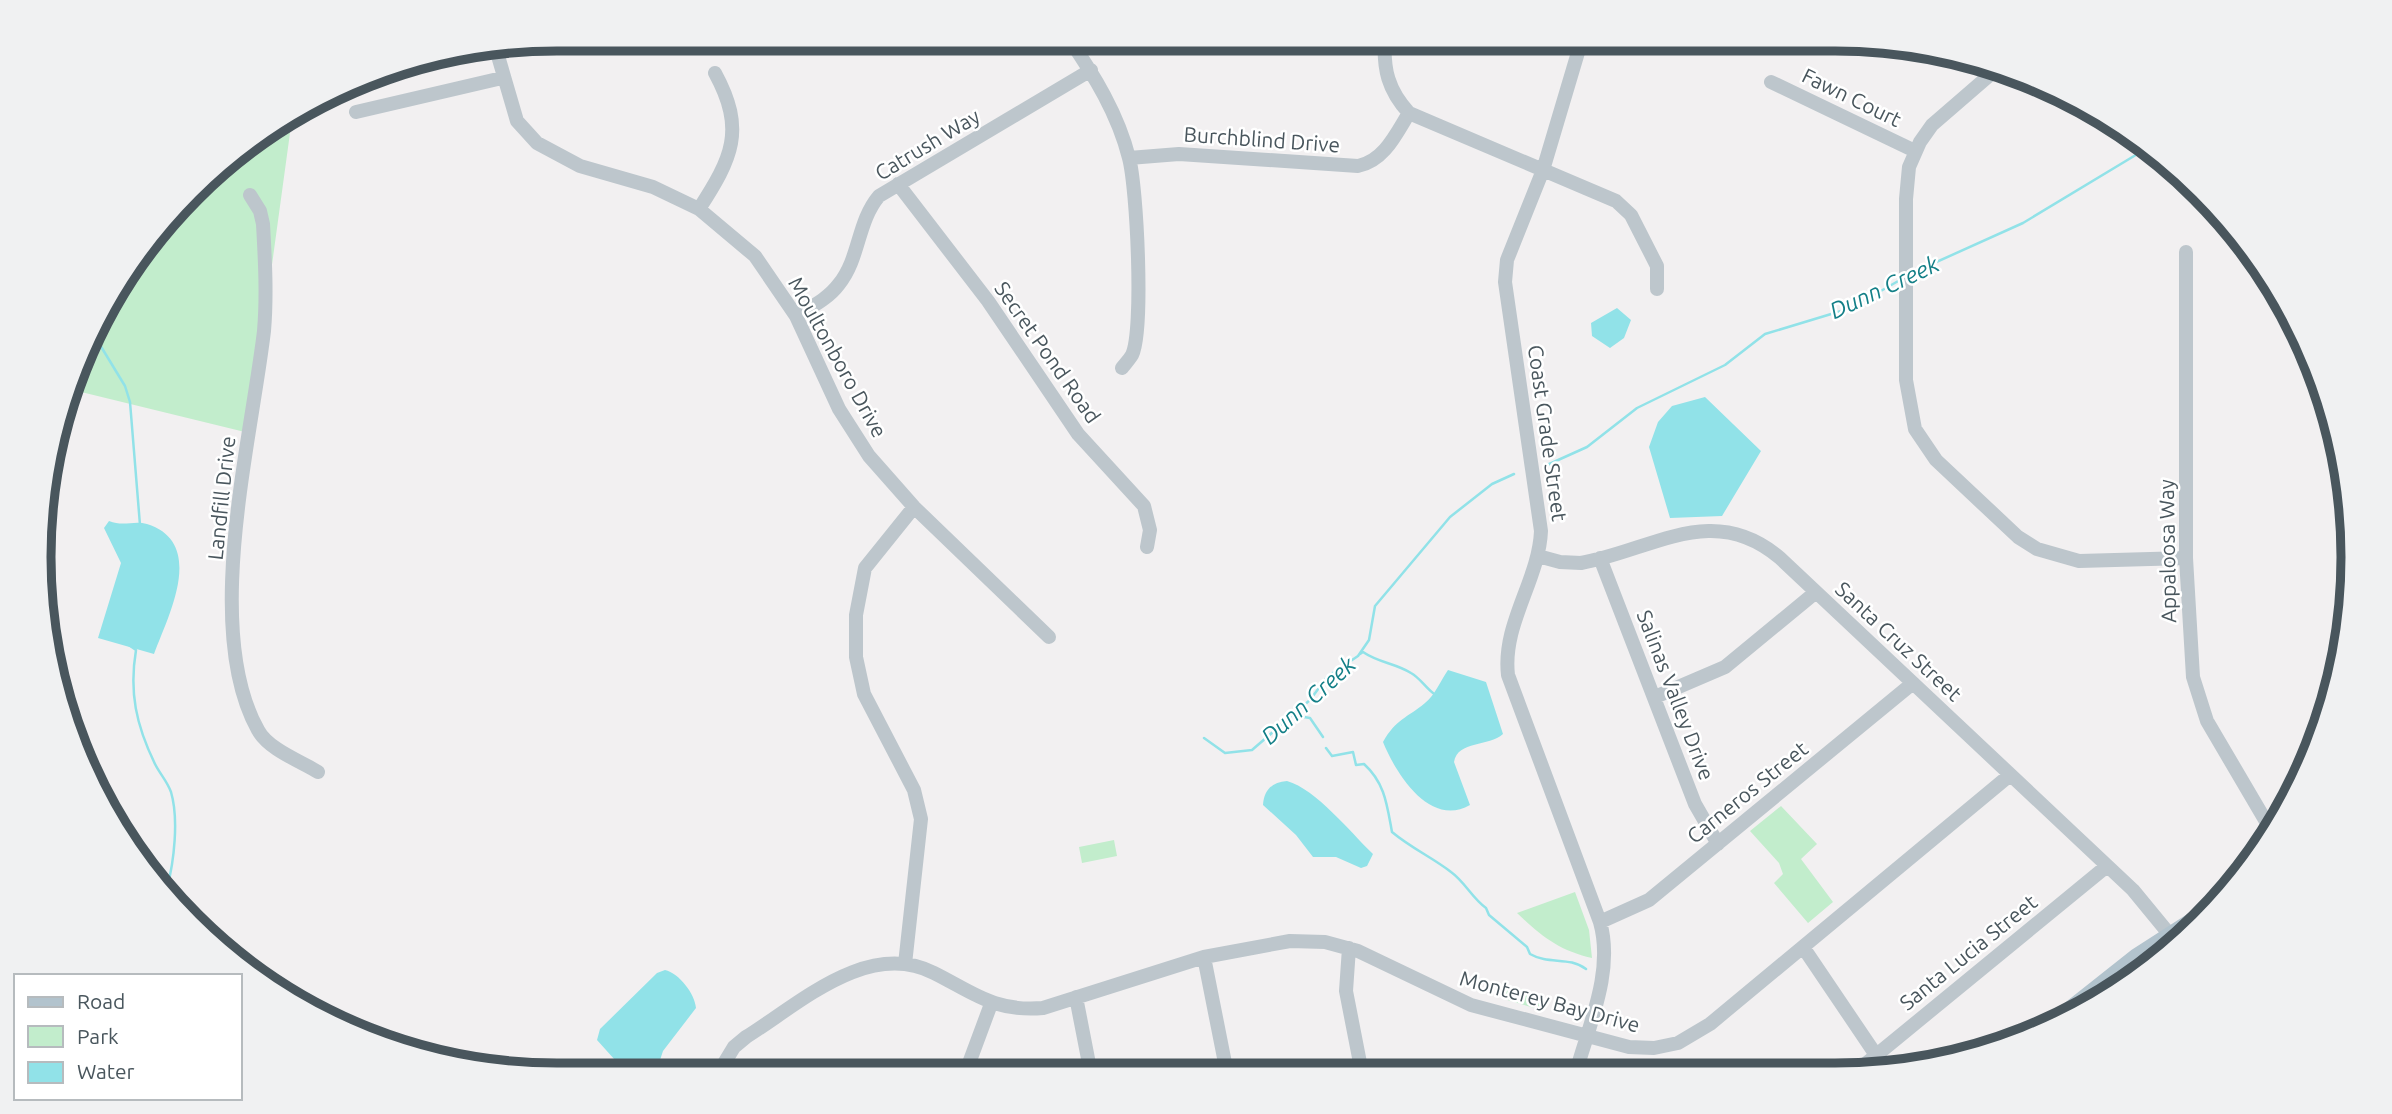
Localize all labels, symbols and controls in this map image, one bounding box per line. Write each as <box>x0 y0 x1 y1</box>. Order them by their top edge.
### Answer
street label: Fawn Court <box>1798 63 1906 131</box>
street label: Catrush Way <box>870 103 984 185</box>
street label: Burchblind Drive <box>1183 122 1341 156</box>
water label: Dunn Creek <box>1825 251 1943 323</box>
street label: Moultonboro Drive <box>784 273 892 441</box>
street label: Secret Pond Road <box>990 277 1106 427</box>
street label: Coast Grade Street <box>1524 343 1572 523</box>
street label: Landfill Drive <box>203 435 239 561</box>
street label: Appaloosa Way <box>2154 479 2180 623</box>
street label: Santa Cruz Street <box>1831 576 1967 706</box>
street label: Salinas Valley Drive <box>1633 607 1719 783</box>
water label: Dunn Creek <box>1256 651 1360 749</box>
street label: Carneros Street <box>1682 736 1812 848</box>
street label: Santa Lucia Street <box>1895 889 2041 1015</box>
street label: Monterey Bay Drive <box>1457 965 1643 1037</box>
legend <box>14 974 242 1100</box>
text: Road <box>77 989 125 1013</box>
text: Park <box>77 1024 119 1048</box>
text: Water <box>77 1059 135 1083</box>

